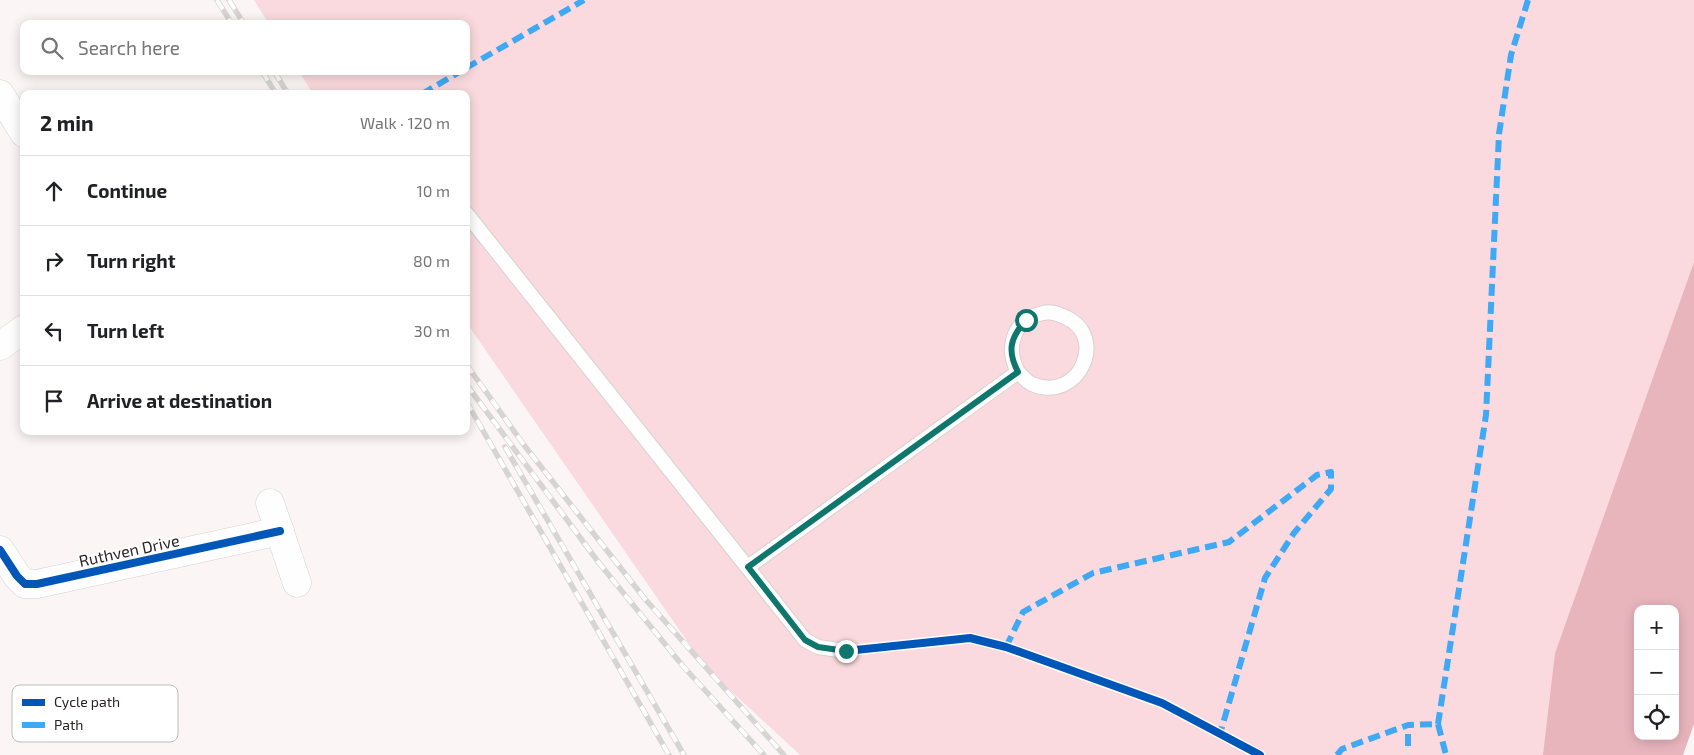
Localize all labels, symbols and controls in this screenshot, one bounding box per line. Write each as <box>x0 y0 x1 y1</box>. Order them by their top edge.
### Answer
search box <box>20 20 470 75</box>
icon: search <box>38 34 66 62</box>
text: Search here <box>78 36 180 59</box>
text: 2 min <box>40 110 94 135</box>
text: Walk · 120 m <box>360 113 450 132</box>
icon: ahead <box>40 177 68 205</box>
text: Continue <box>87 179 167 202</box>
text: 10 m <box>416 181 450 200</box>
icon: right <box>40 247 68 275</box>
text: Turn right <box>87 249 175 272</box>
text: 80 m <box>413 251 450 270</box>
route start <box>1015 309 1038 332</box>
icon: left <box>40 317 68 345</box>
text: Turn left <box>87 319 164 342</box>
text: 30 m <box>414 321 450 340</box>
icon: arrive <box>40 387 68 415</box>
text: Arrive at destination <box>87 389 272 412</box>
street label: Ruthven Drive <box>77 530 181 570</box>
map controls <box>1634 605 1679 740</box>
button: + <box>1634 605 1679 650</box>
route end <box>835 640 858 663</box>
button: − <box>1634 650 1679 695</box>
legend <box>12 685 178 742</box>
text: Cycle path <box>54 693 120 710</box>
button: locate <box>1634 695 1679 740</box>
text: Path <box>54 716 83 733</box>

